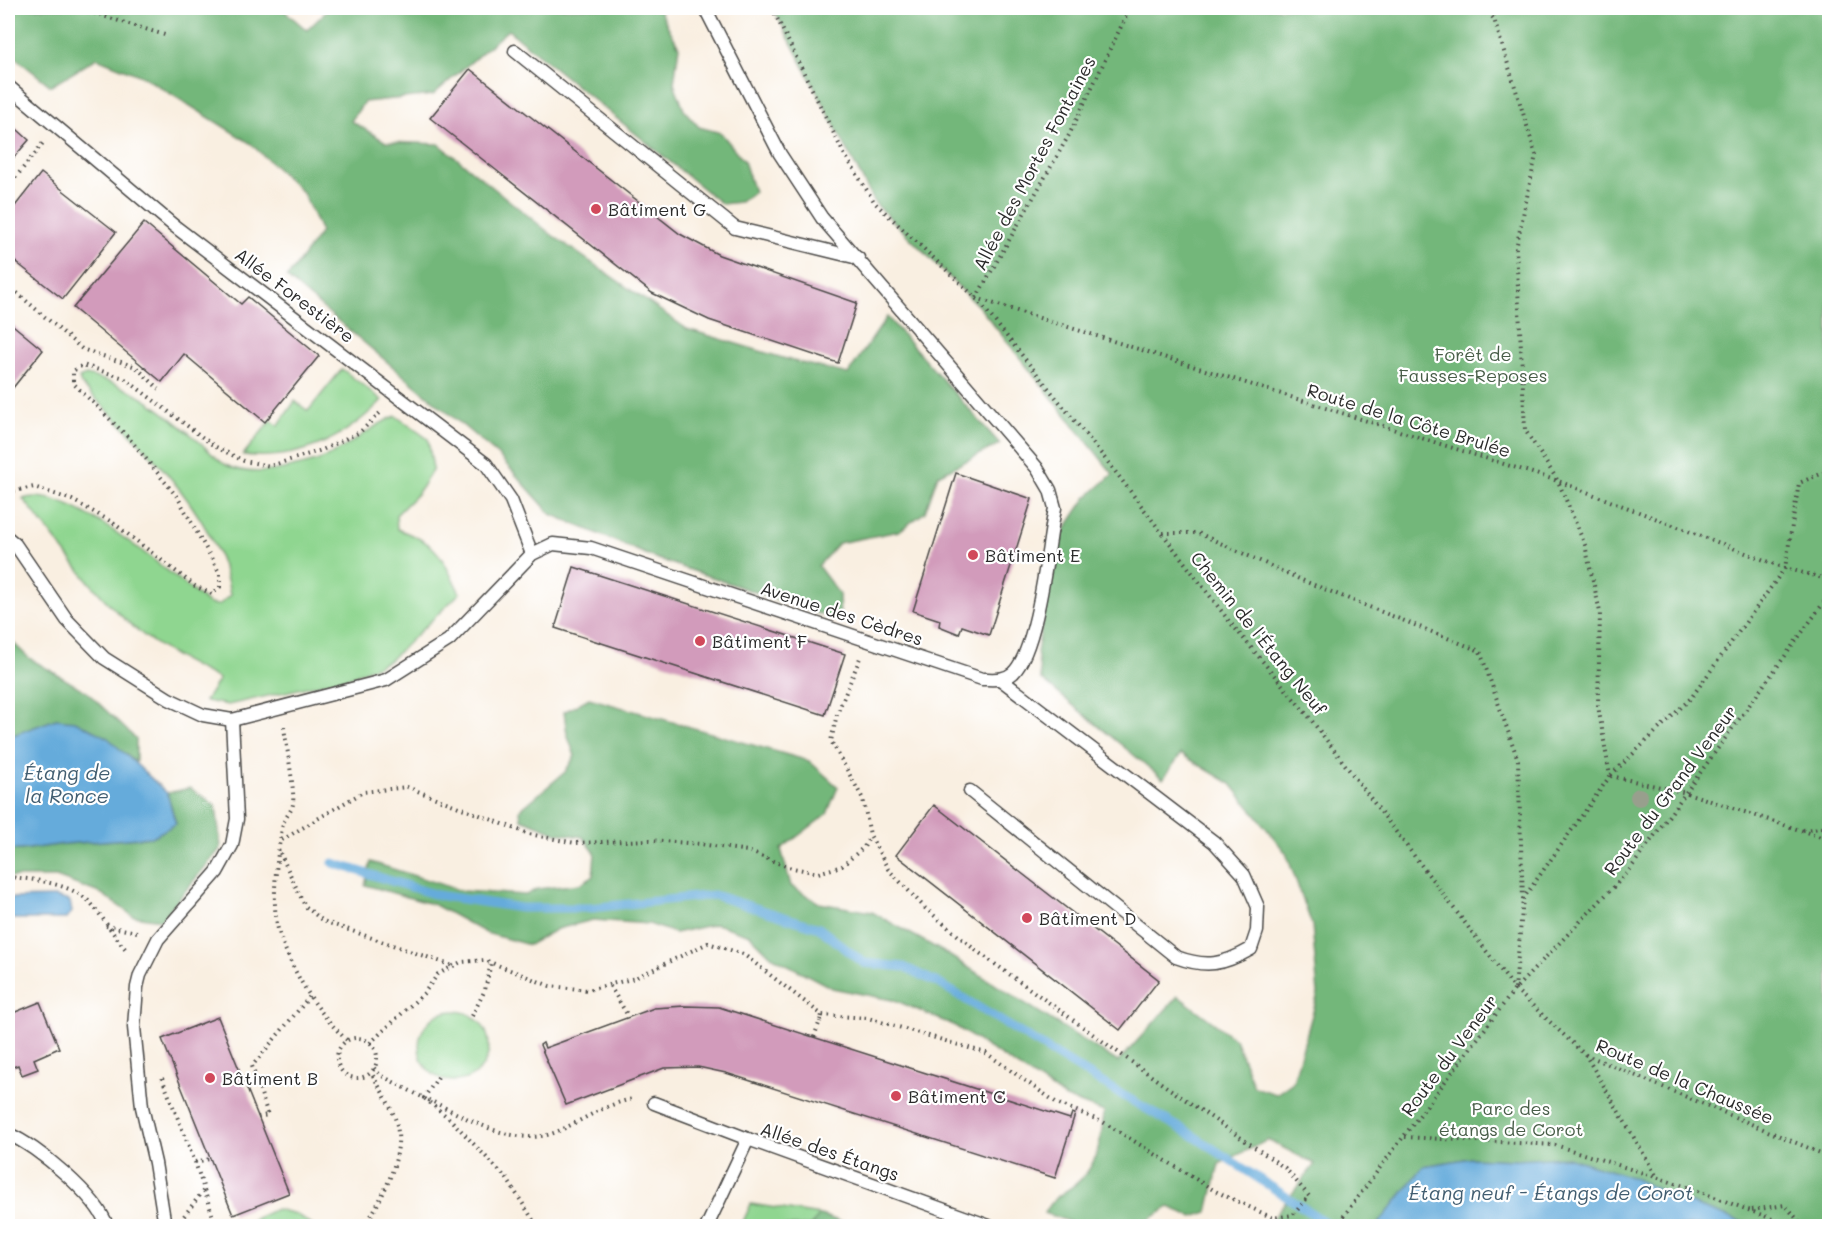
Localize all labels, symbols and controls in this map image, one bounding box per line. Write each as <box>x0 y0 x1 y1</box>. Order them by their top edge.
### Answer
street label: Allée des Mortes Fontaines <box>967 52 1101 274</box>
place label: Bâtiment G <box>608 197 706 221</box>
marker: Bâtiment G <box>589 202 603 216</box>
street label: Allée Forestière <box>230 242 360 348</box>
park label: Forêt de Fausses-Reposes <box>1398 342 1548 387</box>
street label: Route de la Côte Brulée <box>1304 378 1514 462</box>
place label: Bâtiment E <box>985 543 1080 567</box>
street label: Chemin de l'Étang Neuf <box>1186 546 1333 720</box>
marker: Bâtiment E <box>966 548 980 562</box>
street label: Avenue des Cèdres <box>758 575 926 651</box>
place label: Bâtiment F <box>712 629 807 653</box>
marker: Bâtiment F <box>693 634 707 648</box>
street label: Route du Grand Veneur <box>1598 700 1742 880</box>
water label: Étang de la Ronce <box>24 759 110 808</box>
place label: Bâtiment D <box>1039 906 1136 930</box>
marker: Bâtiment D <box>1020 911 1034 925</box>
street label: Route du Veneur <box>1395 989 1503 1121</box>
street label: Route de la Chaussée <box>1593 1033 1777 1129</box>
place label: Bâtiment B <box>222 1066 318 1090</box>
marker: Bâtiment B <box>203 1071 217 1085</box>
place label: Bâtiment C <box>908 1084 1006 1108</box>
marker: Bâtiment C <box>889 1089 903 1103</box>
park label: Parc des étangs de Corot <box>1439 1096 1583 1141</box>
street label: Allée des Étangs <box>757 1116 903 1186</box>
water label: Étang neuf - Étangs de Corot <box>1408 1179 1694 1205</box>

